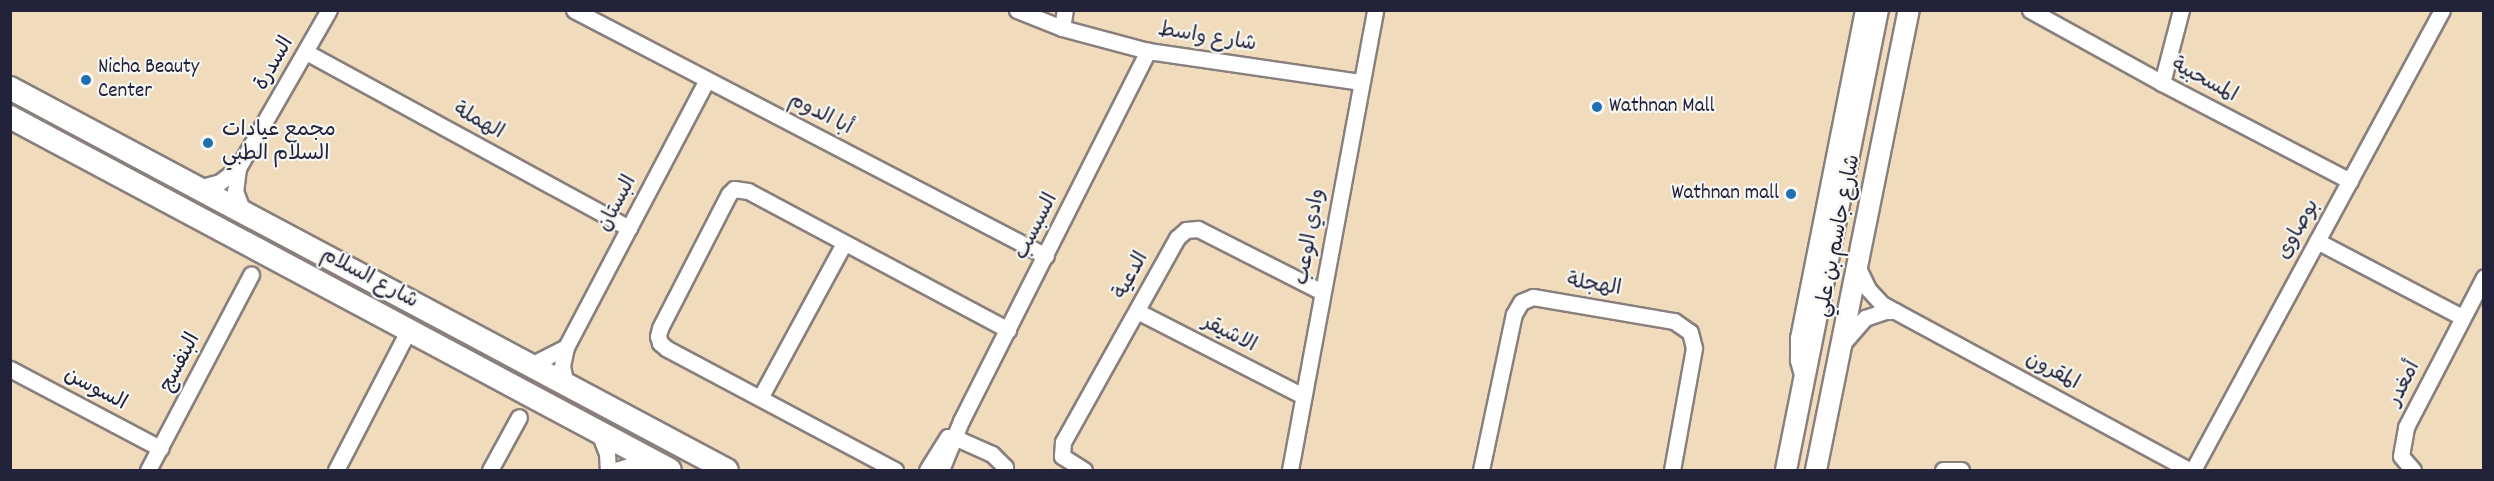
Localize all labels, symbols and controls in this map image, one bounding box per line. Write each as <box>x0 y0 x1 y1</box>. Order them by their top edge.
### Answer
street label: شارع واسط <box>1156 18 1258 58</box>
street label: السدرة <box>250 33 300 95</box>
street label: المسحبية <box>2167 53 2241 109</box>
place label: Nicha Beauty Center <box>98 55 199 105</box>
marker: Nicha Beauty Center <box>79 73 93 87</box>
street label: أبا الدوم <box>784 88 856 142</box>
place label: Wathnan Mall <box>1609 94 1714 120</box>
street label: الهملة <box>448 98 508 146</box>
marker: Wathnan Mall <box>1590 100 1604 114</box>
place label: مجمع عيادات السلام الطبي <box>222 118 336 168</box>
marker: مجمع عيادات السلام الطبي <box>199 134 217 152</box>
street label: شارع جاسم بن علي <box>1811 153 1867 319</box>
street label: البستان <box>593 171 643 237</box>
place label: Wathnan mall <box>1671 181 1779 207</box>
street label: وادي الوعب <box>1290 187 1332 287</box>
marker: Wathnan mall <box>1784 187 1798 201</box>
street label: السبسب <box>1010 189 1064 265</box>
street label: بوصاوى <box>2272 195 2326 265</box>
street label: شارع السلام <box>316 243 422 315</box>
street label: الدعية <box>1109 248 1155 304</box>
street label: الهجلة <box>1565 269 1623 303</box>
street label: الاشيقر <box>1198 311 1260 359</box>
street label: البنفسج <box>155 329 207 397</box>
street label: المقرون <box>2021 347 2083 397</box>
street label: أمغدر <box>2383 357 2427 411</box>
street label: السوسن <box>59 363 131 417</box>

